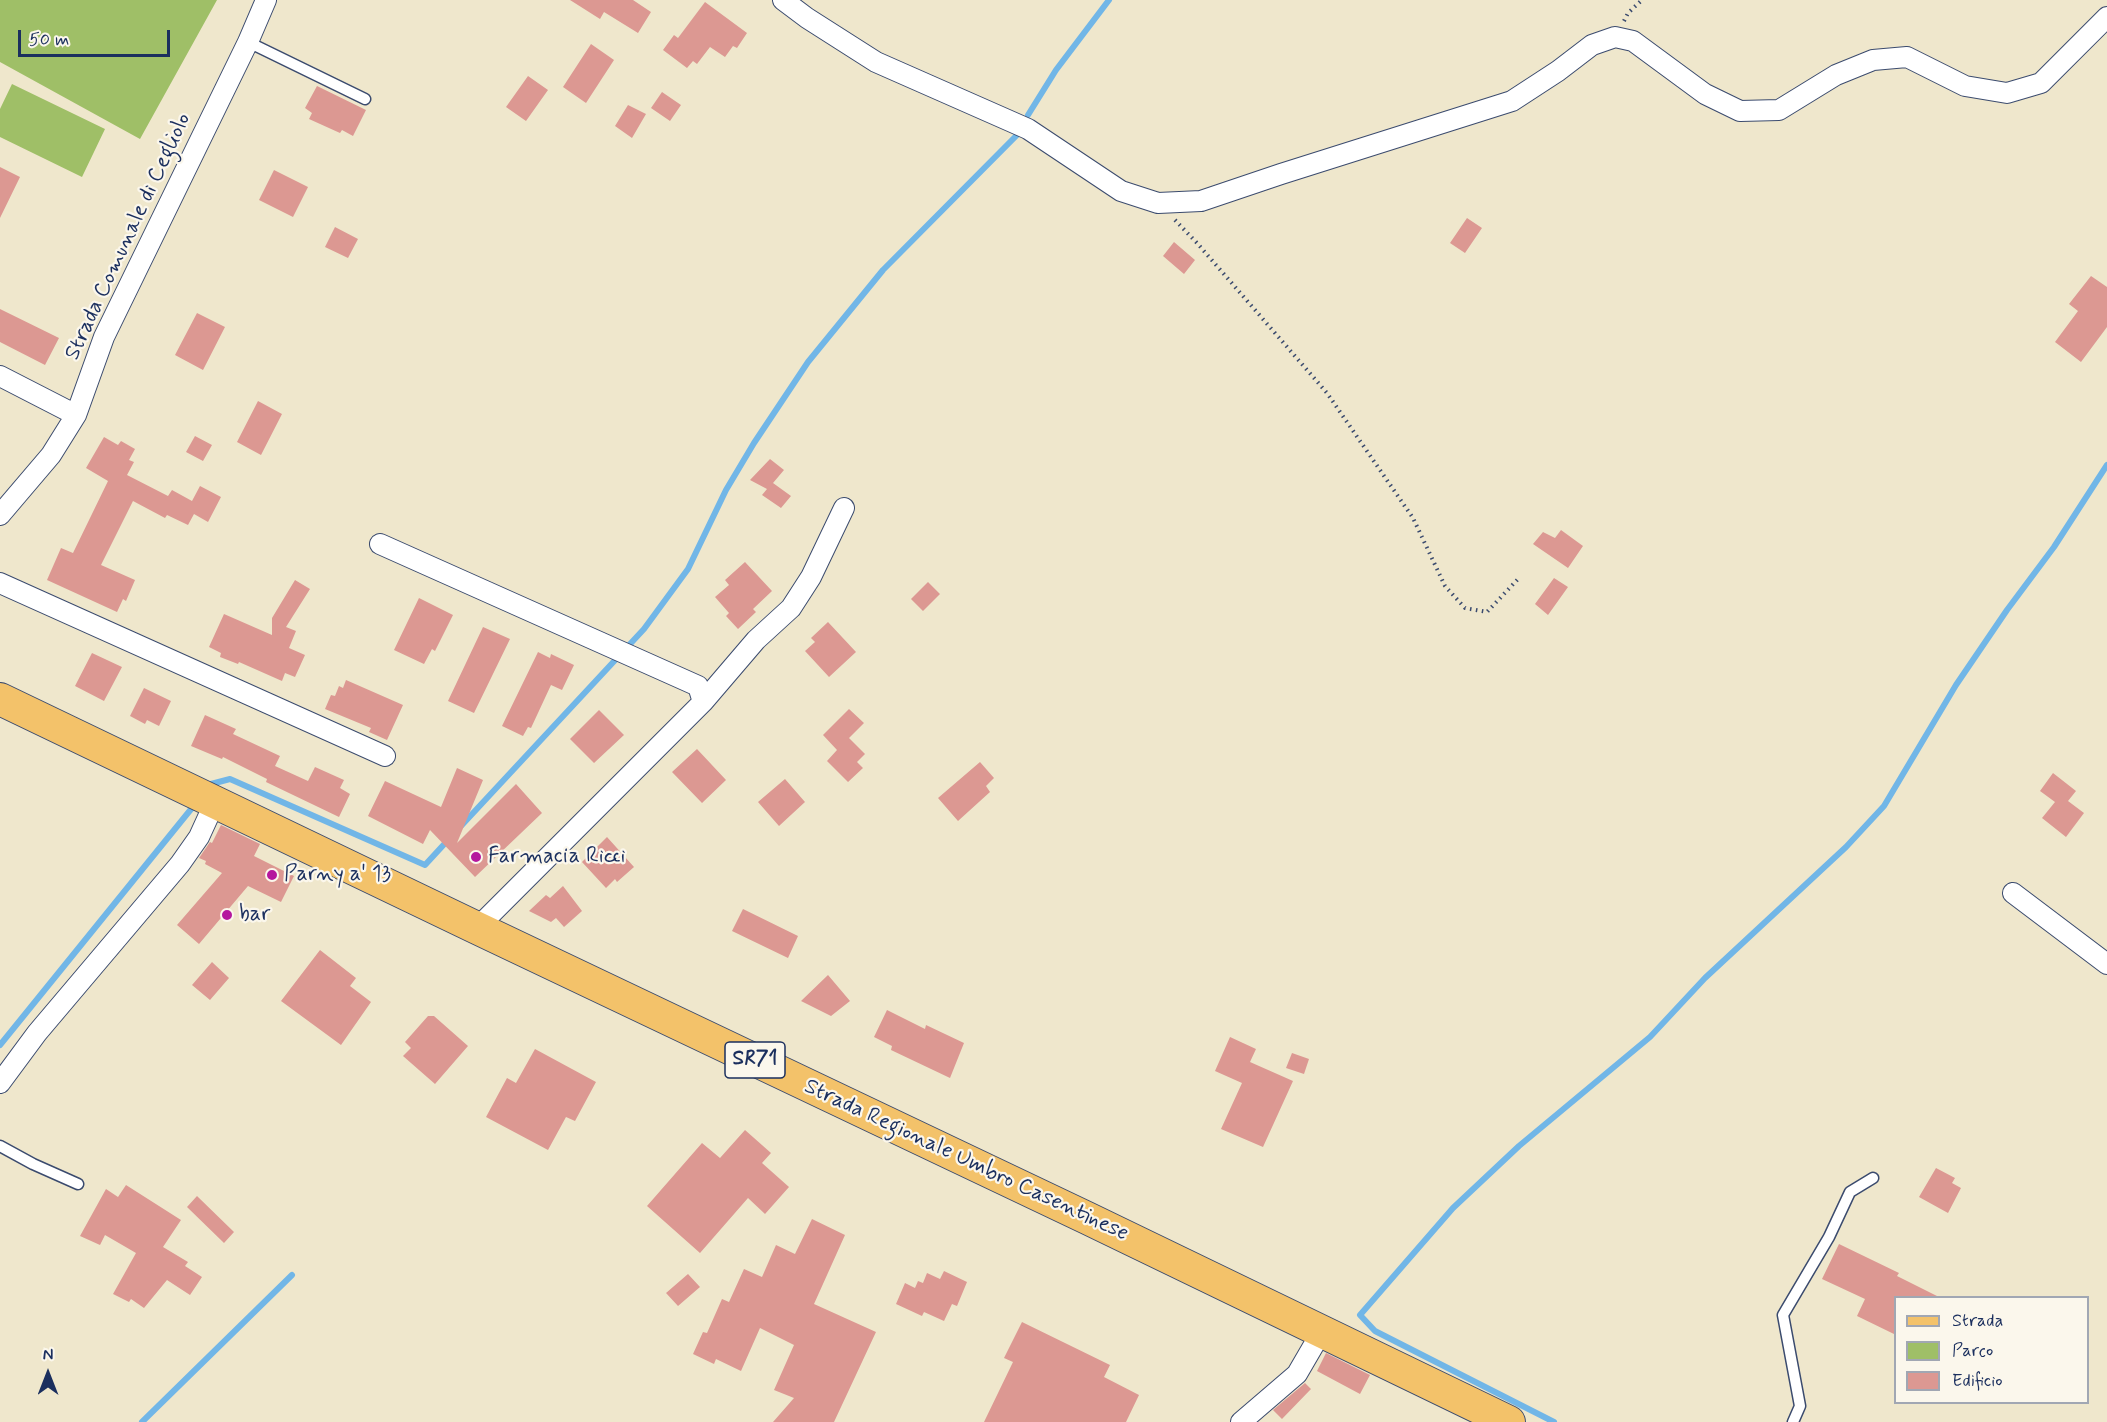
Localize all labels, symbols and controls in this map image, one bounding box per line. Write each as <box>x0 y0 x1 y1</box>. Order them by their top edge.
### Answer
scale bar <box>21 18 172 56</box>
text: 50 m <box>29 28 69 52</box>
street label: Strada Comunale di Cegliolo <box>60 109 198 365</box>
place label: Farmacia Ricci <box>488 844 626 870</box>
marker: Farmacia Ricci <box>469 850 483 864</box>
place label: Parny a' 13 <box>284 862 391 888</box>
marker: Parny a' 13 <box>265 868 279 882</box>
place label: bar <box>239 902 270 928</box>
marker: bar <box>220 908 234 922</box>
road number: SR71 <box>725 1042 785 1078</box>
street label: Strada Regionale Umbro Casentinese <box>800 1074 1132 1248</box>
legend <box>1894 1296 2089 1404</box>
text: Strada <box>1952 1309 2003 1333</box>
text: Parco <box>1952 1339 1993 1363</box>
north arrow <box>18 1344 78 1404</box>
text: N <box>43 1345 53 1366</box>
text: Edificio <box>1952 1369 2003 1393</box>

